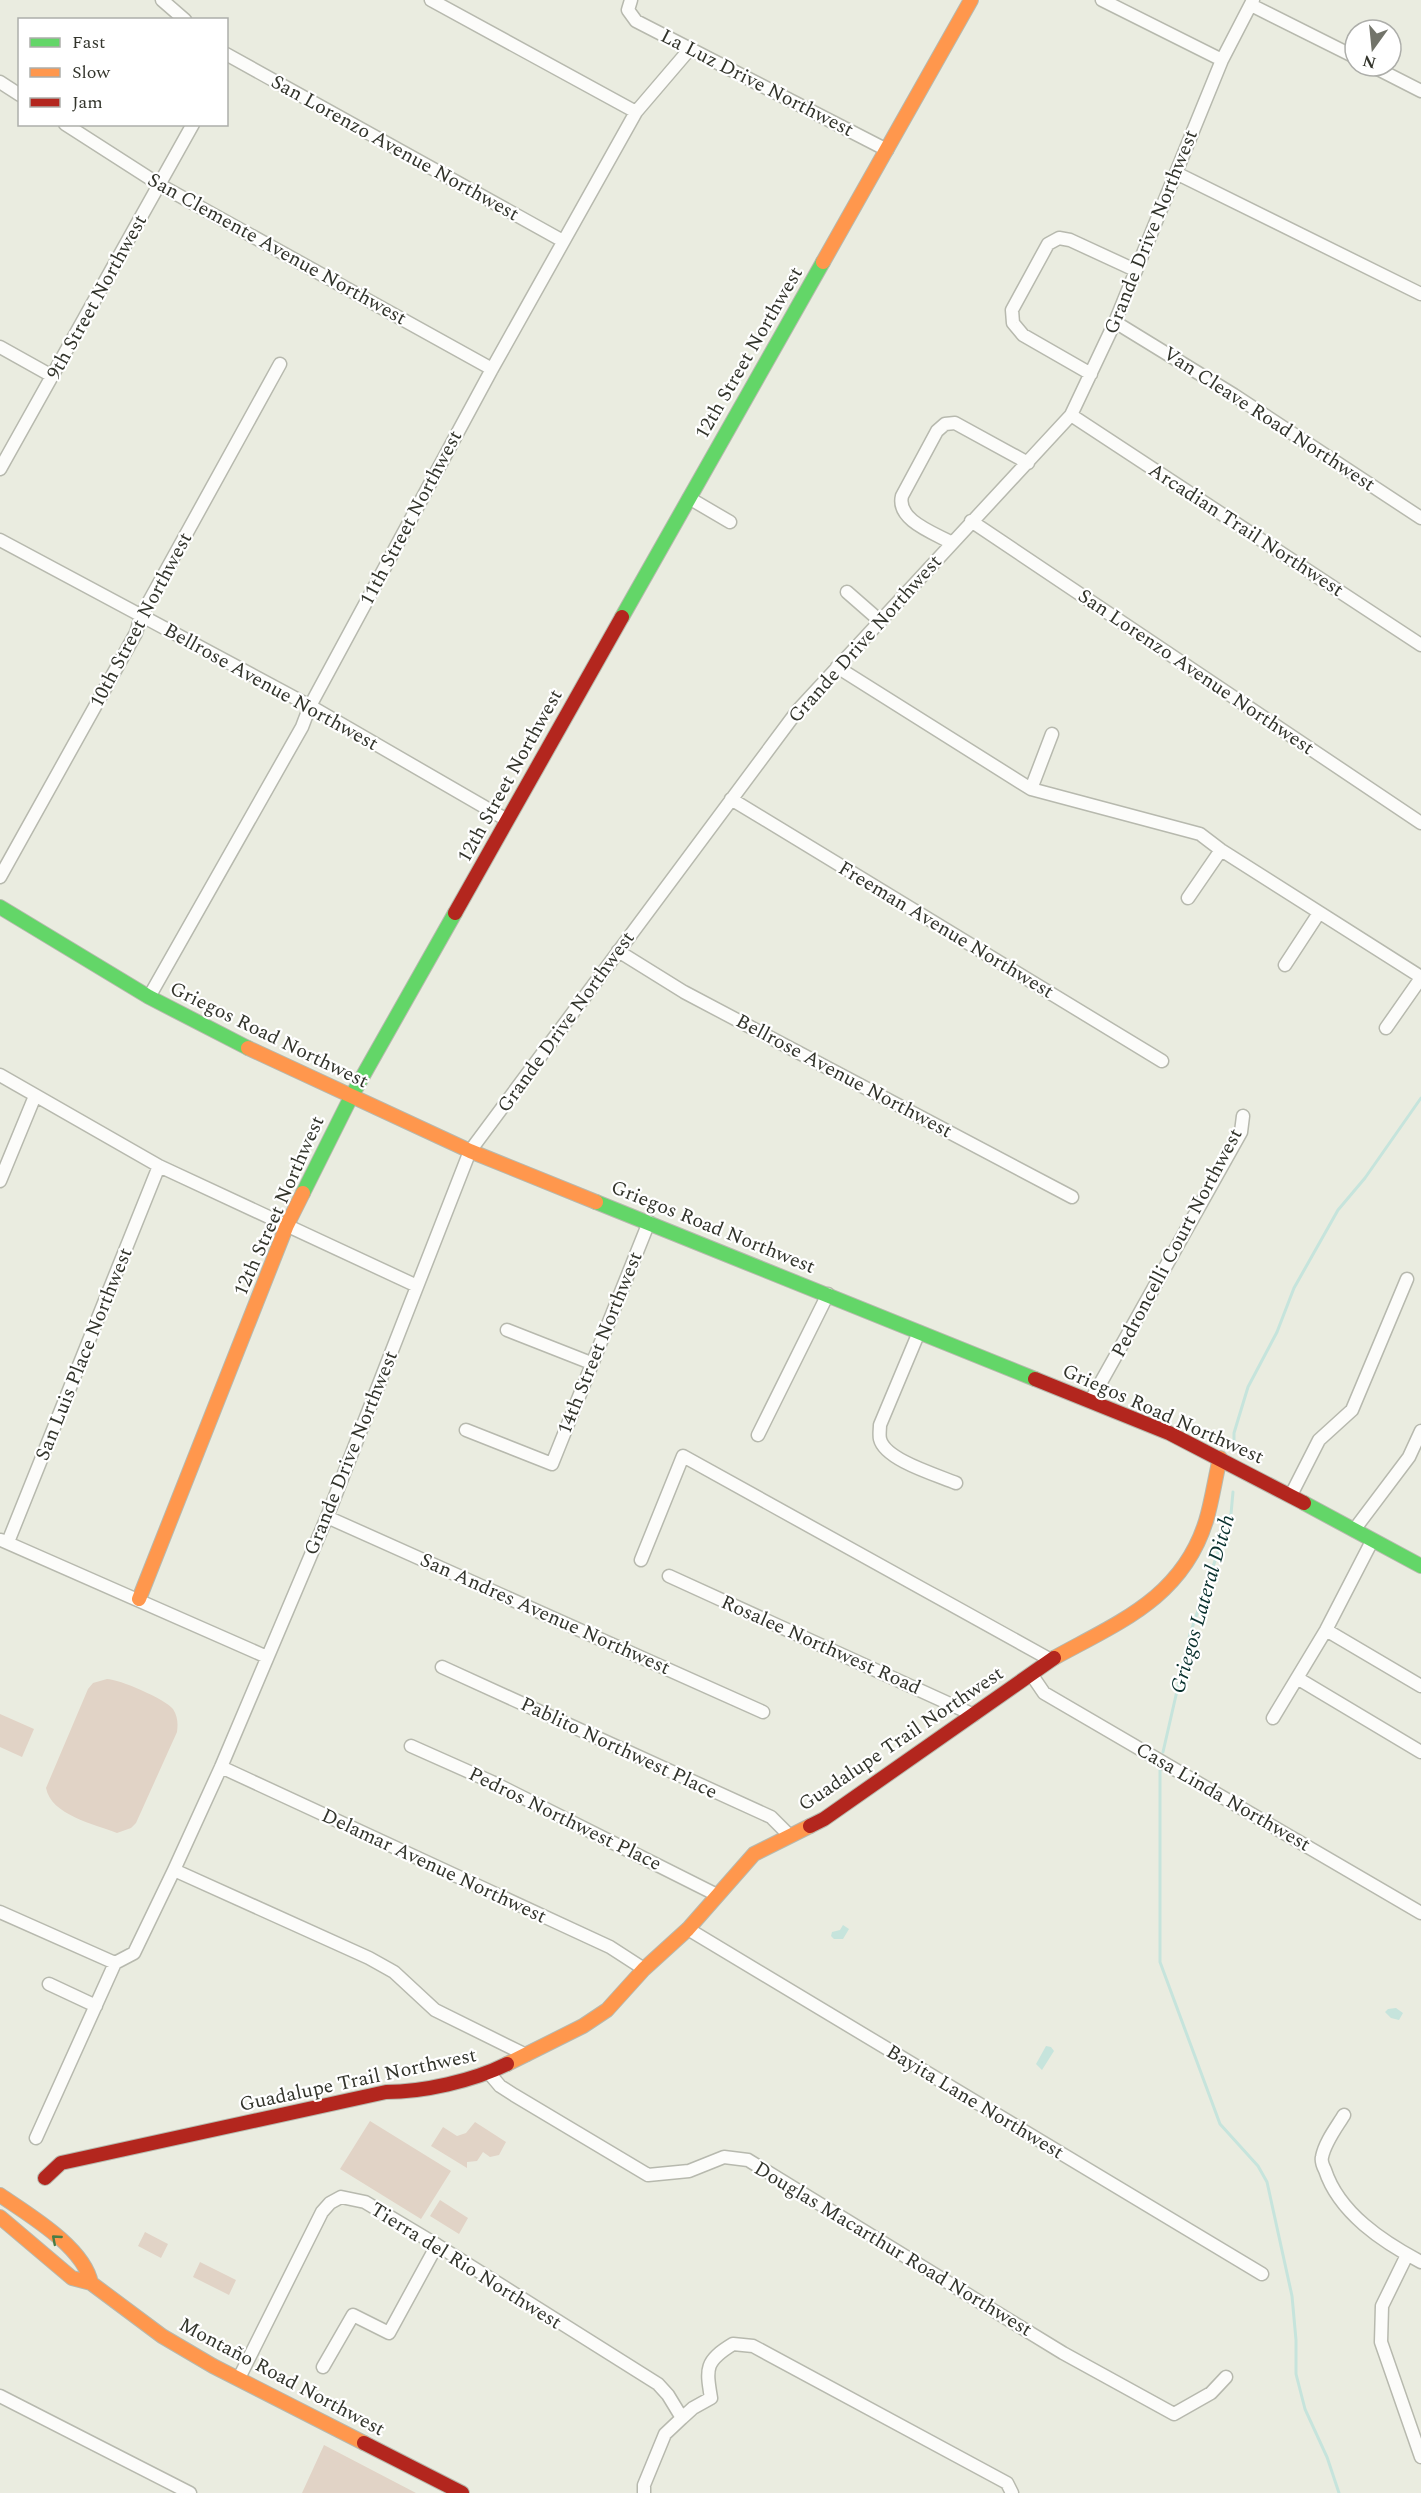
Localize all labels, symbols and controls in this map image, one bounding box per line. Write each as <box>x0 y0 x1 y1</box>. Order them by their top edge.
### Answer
legend <box>18 18 228 126</box>
north arrow <box>1343 18 1403 78</box>
street label: La Luz Drive Northwest <box>655 21 859 145</box>
text: Fast <box>72 29 105 56</box>
text: N <box>1360 48 1379 75</box>
text: Slow <box>72 59 111 86</box>
street label: San Lorenzo Avenue Northwest <box>265 67 525 229</box>
text: Jam <box>72 89 103 116</box>
street label: Grande Drive Northwest <box>1096 125 1206 339</box>
street label: San Clemente Avenue Northwest <box>142 165 412 333</box>
street label: 9th Street Northwest <box>39 209 155 385</box>
street label: 12th Street Northwest <box>687 261 811 445</box>
street label: Van Cleave Road Northwest <box>1157 339 1381 499</box>
street label: 11th Street Northwest <box>352 425 470 611</box>
street label: Arcadian Trail Northwest <box>1142 455 1350 605</box>
street label: 10th Street Northwest <box>82 527 200 713</box>
street label: Grande Drive Northwest <box>781 548 949 730</box>
street label: San Lorenzo Avenue Northwest <box>1072 581 1320 763</box>
street label: Bellrose Avenue Northwest <box>158 615 384 759</box>
street label: 12th Street Northwest <box>450 684 570 868</box>
street label: Freeman Avenue Northwest <box>832 854 1060 1006</box>
street label: Grande Drive Northwest <box>490 925 642 1119</box>
street label: Griegos Road Northwest <box>164 974 374 1096</box>
street label: Bellrose Avenue Northwest <box>730 1006 958 1146</box>
street label: 12th Street Northwest <box>226 1111 332 1301</box>
street label: Pedroncelli Court Northwest <box>1104 1123 1250 1363</box>
street label: Griegos Road Northwest <box>606 1172 820 1282</box>
street label: San Luis Place Northwest <box>28 1243 140 1465</box>
street label: 14th Street Northwest <box>550 1247 650 1439</box>
street label: Grande Drive Northwest <box>296 1346 406 1560</box>
street label: Griegos Road Northwest <box>1057 1356 1269 1472</box>
water label: Griegos Lateral Ditch <box>1162 1511 1244 1697</box>
street label: San Andres Avenue Northwest <box>415 1545 675 1683</box>
street label: Rosalee Northwest Road <box>716 1587 926 1703</box>
street label: Guadalupe Trail Northwest <box>792 1659 1010 1819</box>
street label: Pablito Northwest Place <box>515 1689 723 1807</box>
street label: Casa Linda Northwest <box>1130 1735 1316 1859</box>
street label: Pedros Northwest Place <box>463 1759 667 1879</box>
street label: Delamar Avenue Northwest <box>317 1801 551 1931</box>
street label: Bayita Lane Northwest <box>880 2037 1070 2167</box>
street label: Guadalupe Trail Northwest <box>237 2040 479 2120</box>
street label: Douglas Macarthur Road Northwest <box>748 2154 1038 2344</box>
street label: Tierra del Rio Northwest <box>364 2195 568 2337</box>
one-way arrow <box>52 2235 63 2246</box>
street label: Montaño Road Northwest <box>174 2310 390 2444</box>

